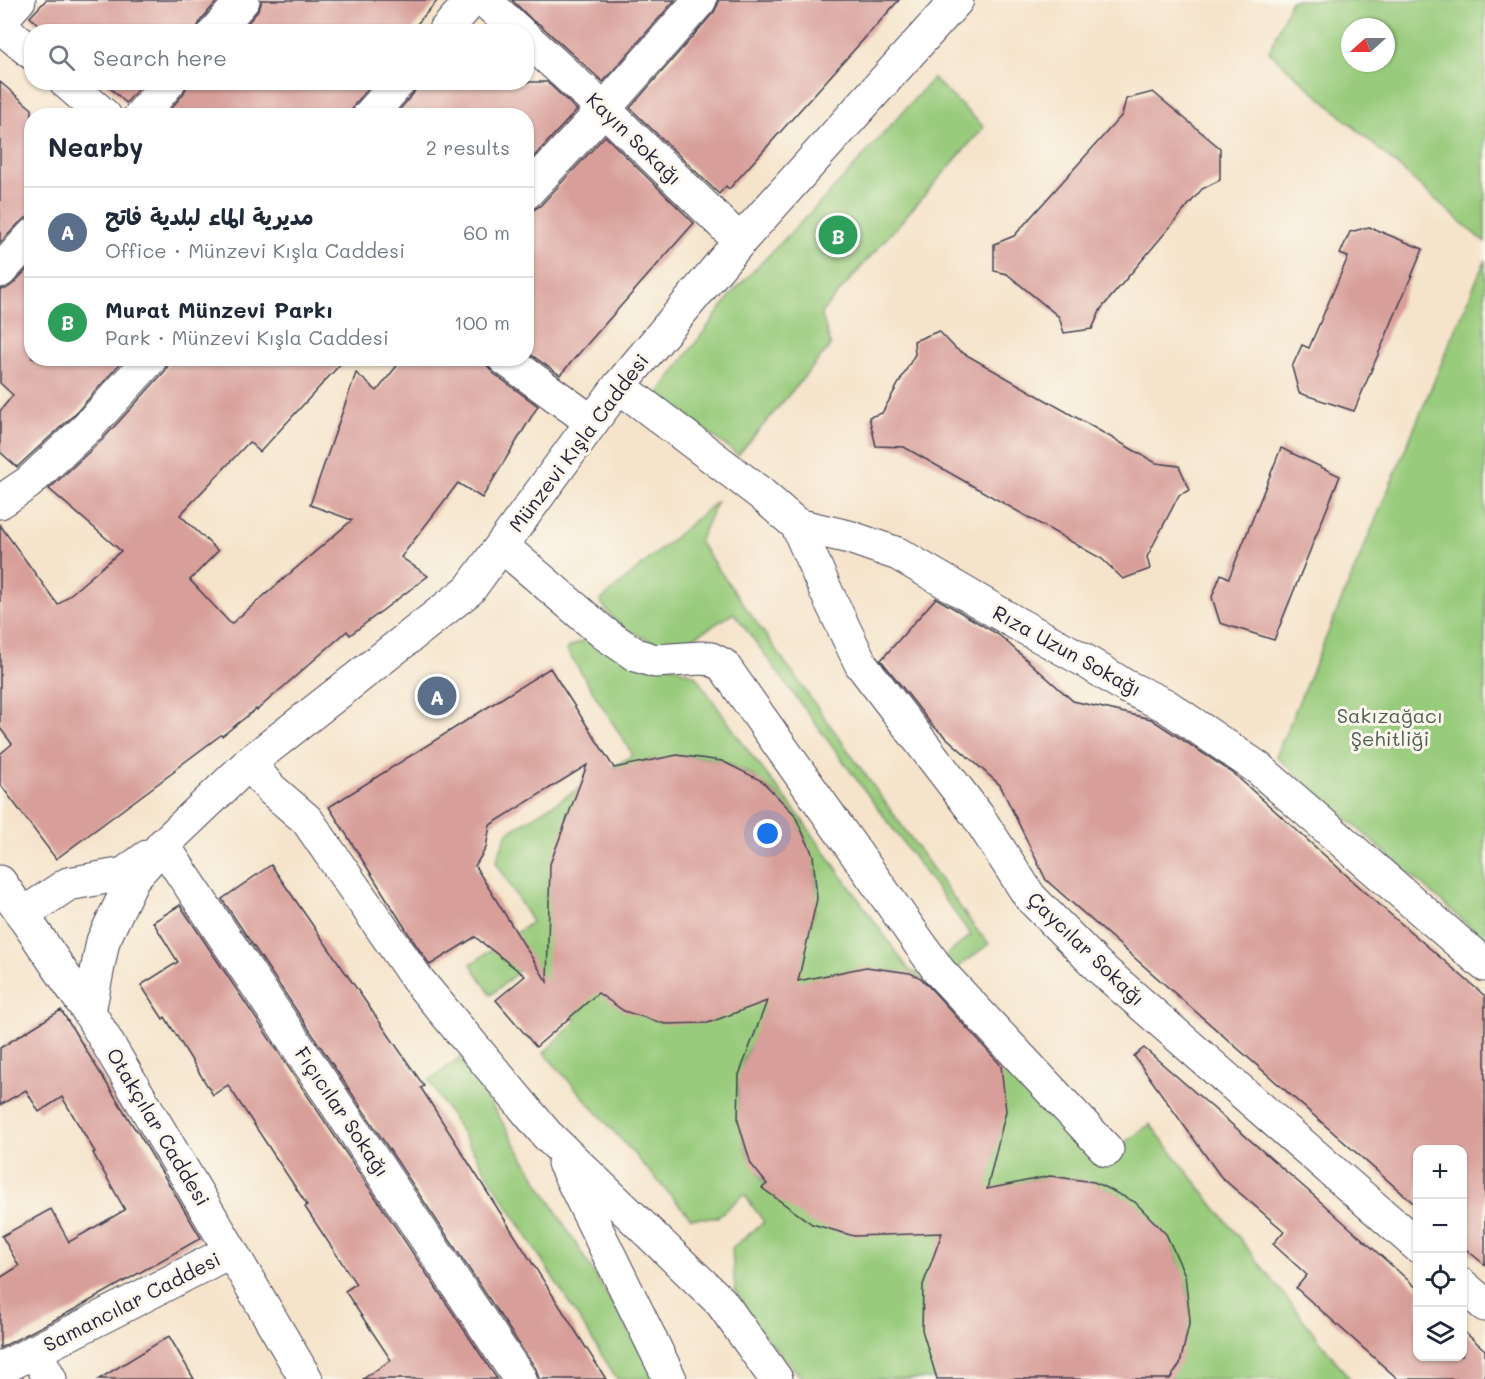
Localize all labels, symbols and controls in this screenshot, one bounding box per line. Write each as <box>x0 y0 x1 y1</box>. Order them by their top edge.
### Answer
north arrow <box>1341 18 1395 72</box>
search box <box>24 24 534 90</box>
icon: search <box>45 41 78 74</box>
text: Search here <box>93 43 227 72</box>
street label: Kayın Sokağı <box>581 86 688 190</box>
text: Nearby <box>48 130 143 164</box>
text: 2 results <box>426 134 510 160</box>
text: مديرية الماء لبلدية فاتح <box>105 202 313 231</box>
pin: B <box>818 212 858 258</box>
text: A <box>61 219 74 245</box>
text: 60 m <box>463 219 510 245</box>
text: Office · Münzevi Kışla Caddesi <box>105 237 405 263</box>
text: Murat Münzevi Parkı <box>105 295 333 324</box>
text: B <box>61 309 74 335</box>
text: 100 m <box>454 309 510 335</box>
text: Park · Münzevi Kışla Caddesi <box>105 324 389 350</box>
street label: Münzevi Kışla Caddesi <box>503 348 654 537</box>
street label: Rıza Uzun Sokağı <box>989 599 1146 702</box>
pin: A <box>418 674 456 718</box>
park label: Sakızağacı Şehitliği <box>1337 702 1443 751</box>
your location <box>753 819 782 848</box>
street label: Çaycılar Sokağı <box>1023 886 1151 1011</box>
street label: Fıçıcılar Sokağı <box>290 1041 396 1182</box>
street label: Otakçılar Caddesi <box>101 1043 216 1210</box>
map controls <box>1413 1145 1467 1361</box>
button: + <box>1413 1145 1467 1199</box>
button: − <box>1413 1199 1467 1253</box>
street label: Samancılar Caddesi <box>39 1245 225 1357</box>
button: locate <box>1413 1253 1467 1307</box>
button: layers <box>1413 1307 1467 1361</box>

